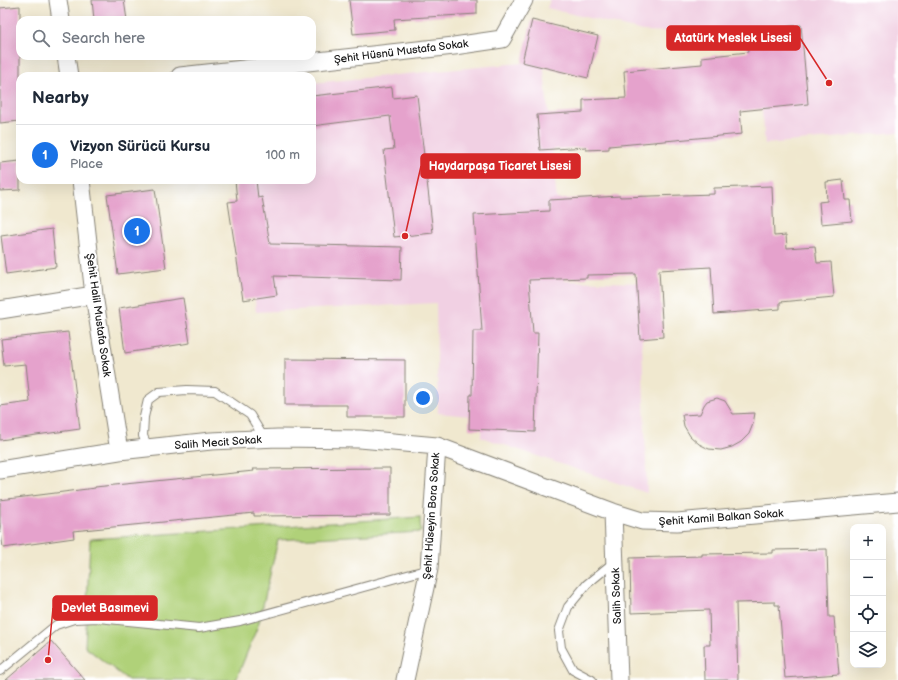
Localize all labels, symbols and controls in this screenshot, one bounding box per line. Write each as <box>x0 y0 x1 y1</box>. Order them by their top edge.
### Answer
search box <box>16 16 316 60</box>
callout: Atatürk Meslek Lisesi <box>667 26 800 50</box>
icon: search <box>30 27 52 49</box>
text: Search here <box>62 29 145 48</box>
text: Atatürk Meslek Lisesi <box>673 31 792 46</box>
street label: Şehit Hüsnü Mustafa Sokak <box>333 37 470 66</box>
text: Nearby <box>32 88 89 108</box>
text: Vizyon Sürücü Kursu <box>70 137 210 156</box>
text: 1 <box>42 147 48 163</box>
text: 100 m <box>265 147 300 163</box>
callout: Haydarpaşa Ticaret Lisesi <box>421 154 580 178</box>
text: Place <box>70 156 103 172</box>
text: Haydarpaşa Ticaret Lisesi <box>429 159 571 174</box>
pin: 1 <box>124 216 150 246</box>
street label: Şehit Halil Mustafa Sokak <box>83 252 114 378</box>
your location <box>413 388 433 408</box>
street label: Salih Mecit Sokak <box>174 433 263 452</box>
street label: Şehit Hüseyin Bora Sokak <box>421 452 442 580</box>
street label: Şehit Kamil Balkan Sokak <box>658 507 784 528</box>
map controls <box>850 524 886 668</box>
button: + <box>850 524 886 560</box>
button: − <box>850 560 886 596</box>
street label: Salih Sokak <box>609 567 624 624</box>
callout: Devlet Basımevi <box>53 596 157 620</box>
button: locate <box>850 596 886 632</box>
text: Devlet Basımevi <box>61 601 149 616</box>
button: layers <box>850 632 886 668</box>

